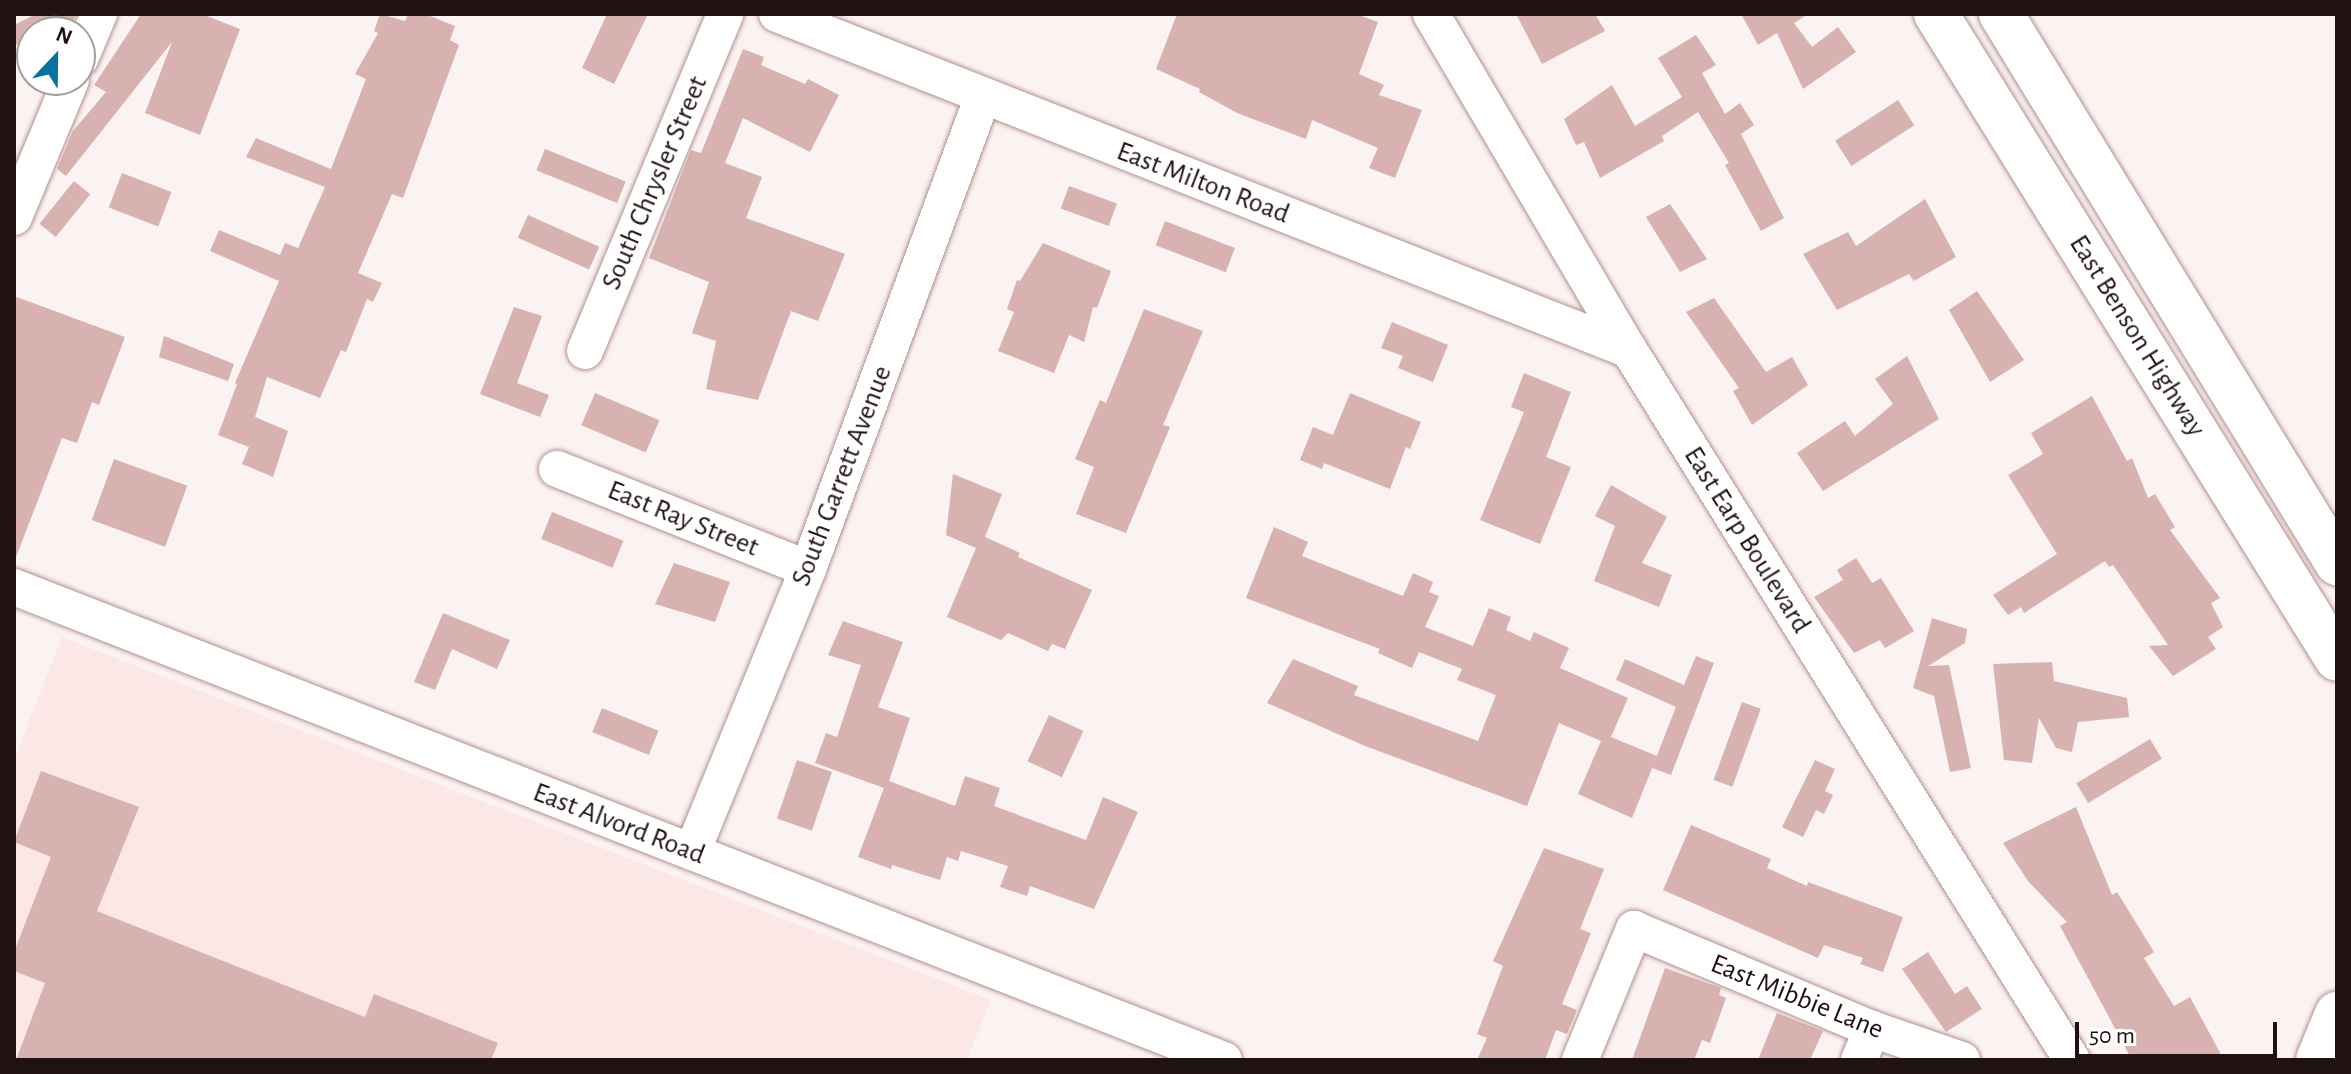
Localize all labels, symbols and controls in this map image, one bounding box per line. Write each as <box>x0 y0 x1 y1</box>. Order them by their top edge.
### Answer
north arrow <box>16 16 96 96</box>
text: N <box>53 23 75 49</box>
street label: South Chrysler Street <box>595 71 715 295</box>
street label: East Milton Road <box>1112 135 1294 231</box>
street label: East Benson Highway <box>2061 229 2213 443</box>
street label: South Garrett Avenue <box>785 361 899 591</box>
street label: East Earp Boulevard <box>1676 441 1818 639</box>
street label: East Ray Street <box>603 473 763 565</box>
street label: East Alvord Road <box>528 776 710 872</box>
street label: East Mibbie Lane <box>1706 947 1888 1047</box>
scale bar <box>2079 1006 2281 1056</box>
text: 50 m <box>2089 1024 2135 1048</box>

